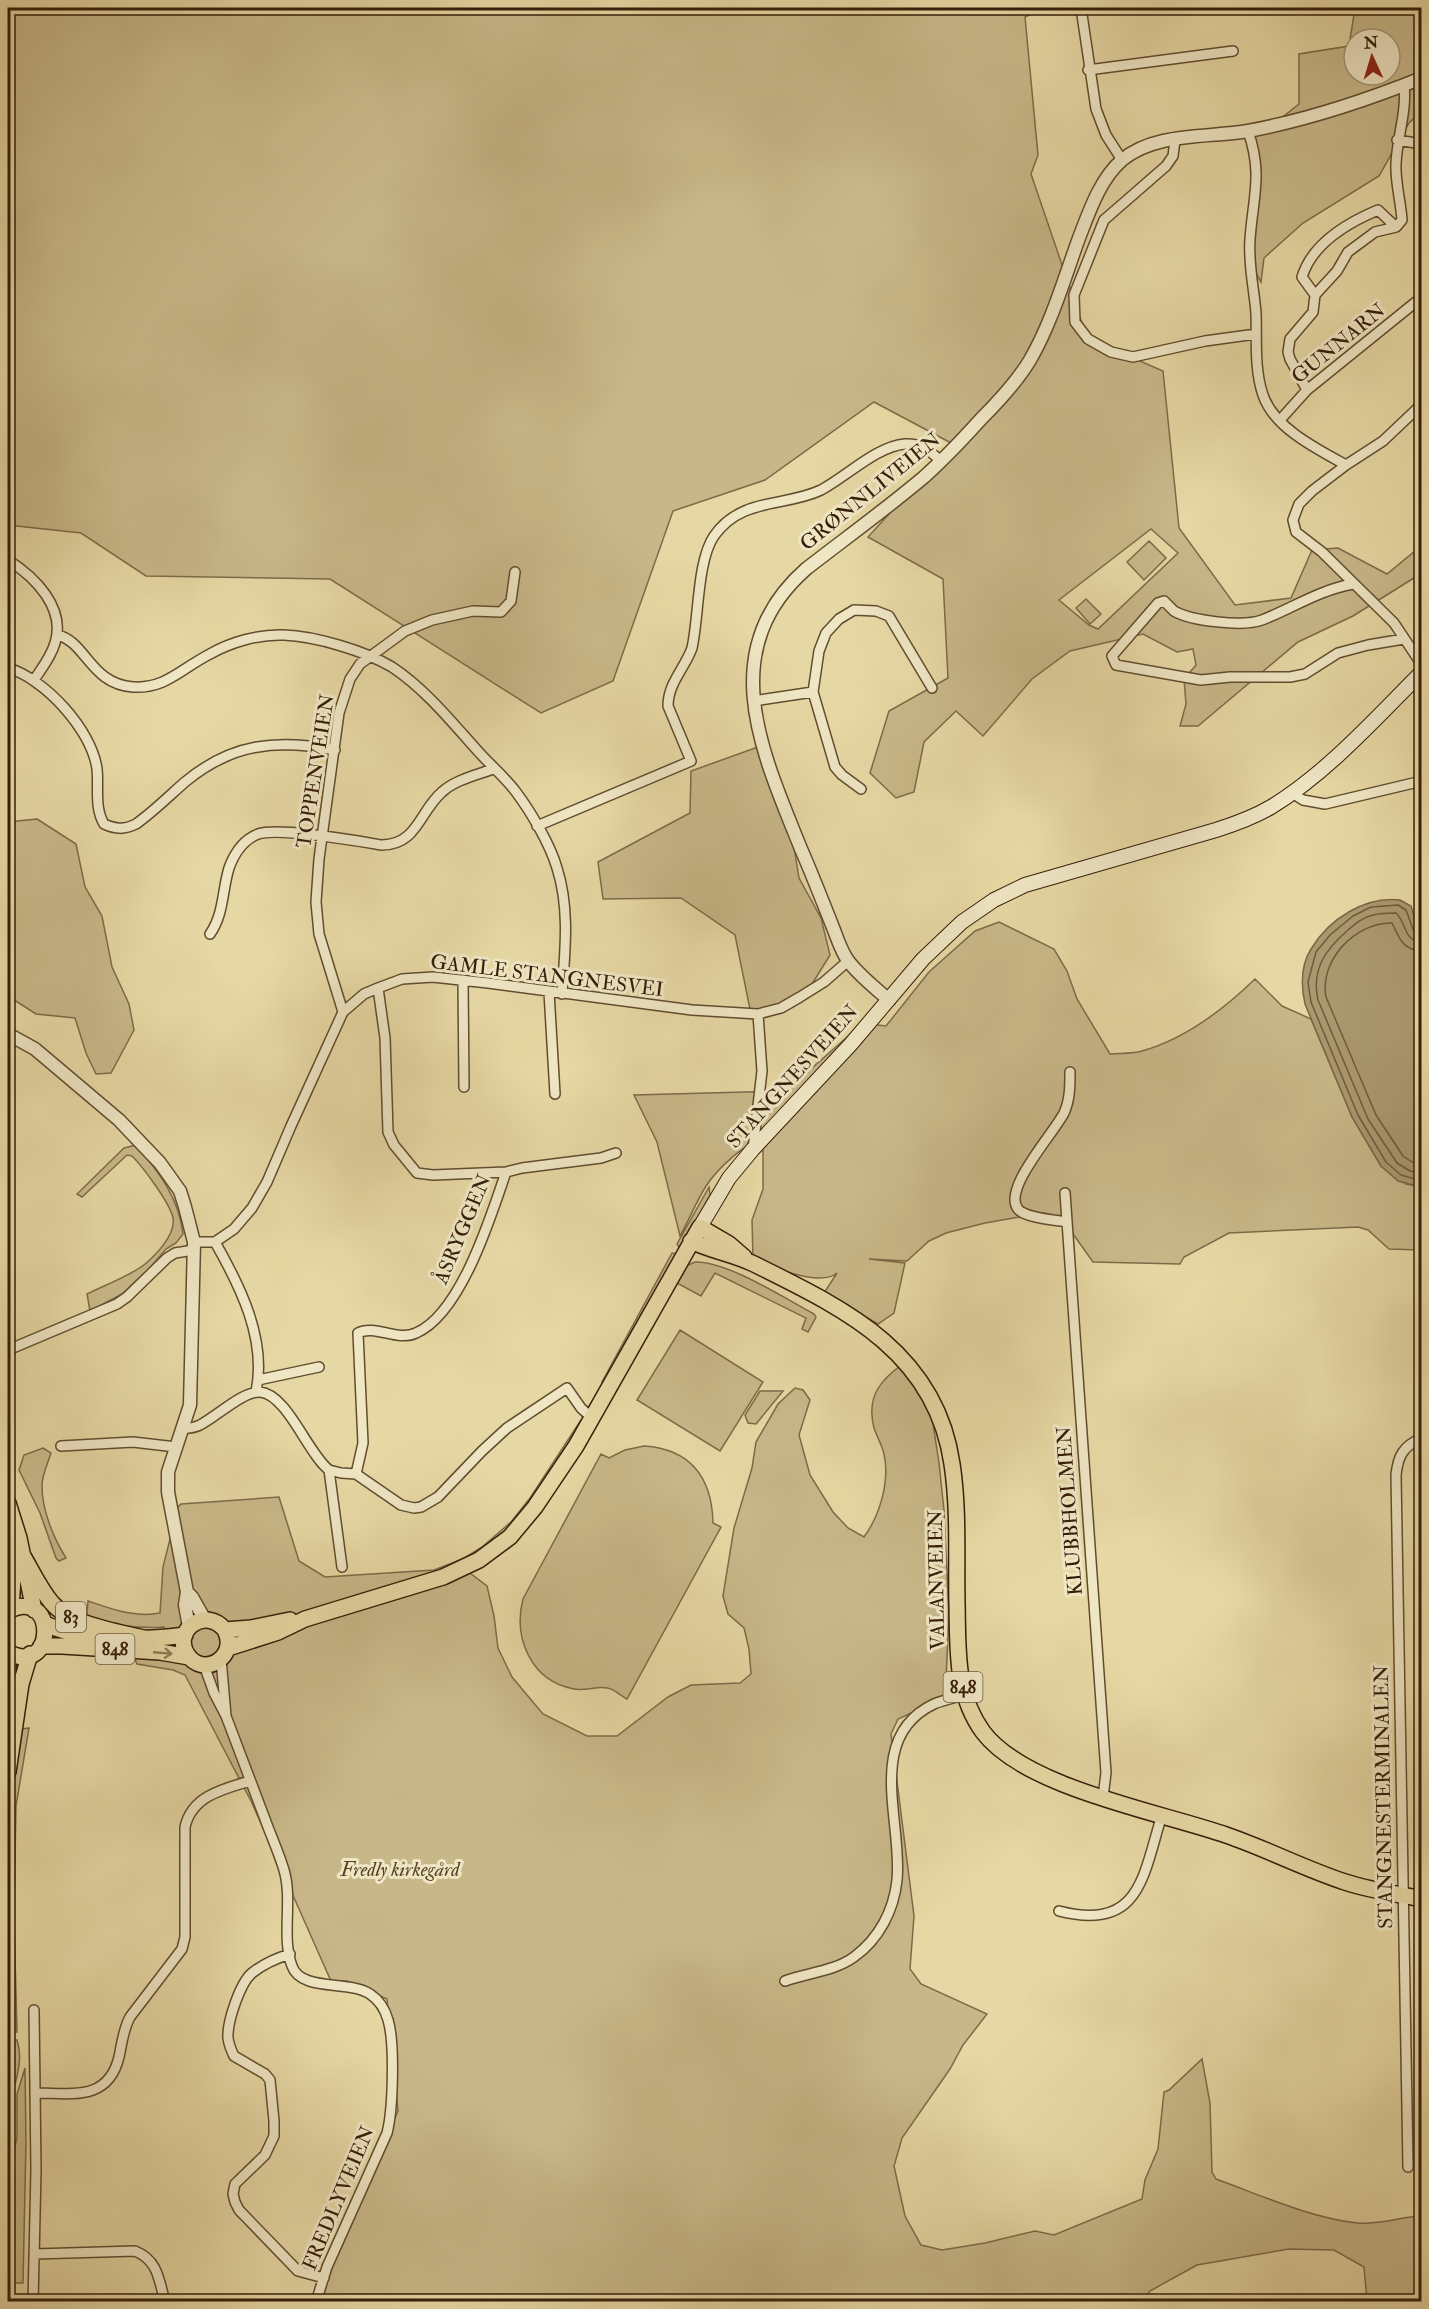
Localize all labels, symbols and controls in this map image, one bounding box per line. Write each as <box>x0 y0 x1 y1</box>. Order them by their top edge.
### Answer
north arrow <box>1342 27 1402 87</box>
text: N <box>1362 33 1380 54</box>
street label: GUNNARN <box>1286 298 1391 389</box>
street label: GRØNNLIVEIEN <box>795 427 946 556</box>
street label: TOPPENVEIEN <box>291 692 340 850</box>
street label: GAMLE STANGNESVEI <box>429 949 665 1002</box>
street label: STANGNESVEIEN <box>721 999 864 1153</box>
street label: ÅSRYGGEN <box>428 1171 497 1289</box>
street label: KLUBBHOLMEN <box>1051 1425 1088 1596</box>
street label: VALANVEIEN <box>923 1510 950 1650</box>
road number: 83 <box>56 1602 86 1632</box>
road number: 848 <box>96 1634 134 1664</box>
one-way arrow <box>152 1648 172 1659</box>
street label: STANGNESTERMINALEN <box>1369 1665 1398 1929</box>
road number: 848 <box>944 1672 982 1702</box>
park label: Fredly kirkegård <box>339 1857 461 1882</box>
street label: FREDLYVEIEN <box>297 2122 380 2274</box>

